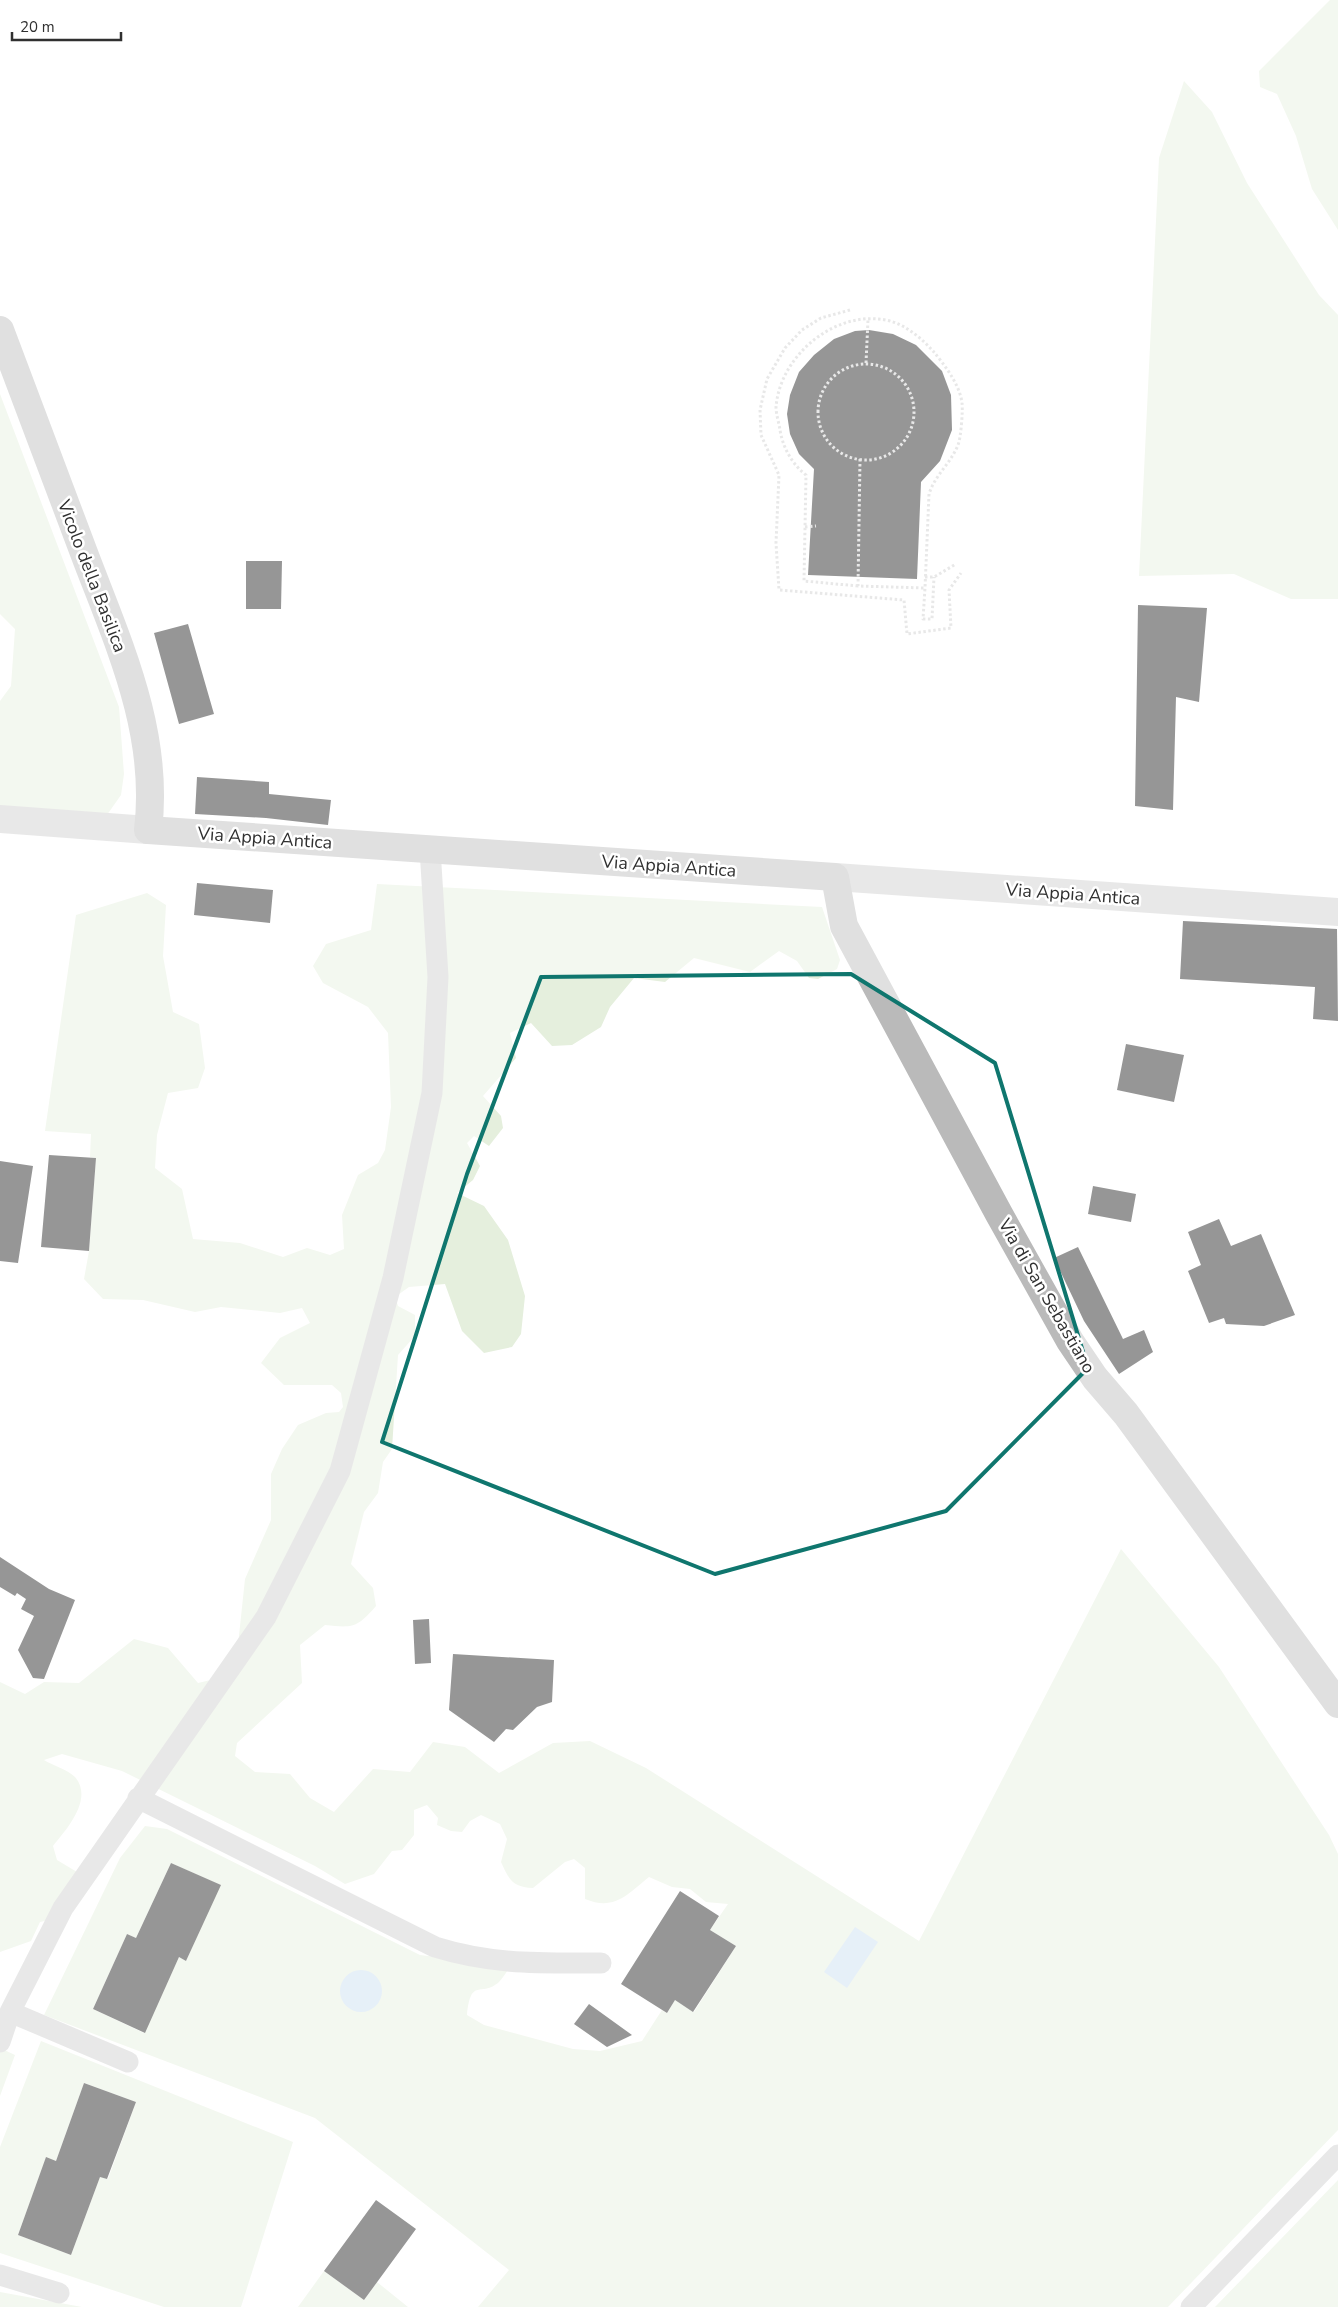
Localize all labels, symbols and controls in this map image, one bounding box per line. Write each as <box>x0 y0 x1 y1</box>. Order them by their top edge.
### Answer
scale bar <box>12 10 121 42</box>
text: 20 m <box>20 17 55 37</box>
street label: Vicolo della Basilica <box>52 495 132 656</box>
street label: Via Appia Antica <box>196 821 333 855</box>
street label: Via Appia Antica <box>600 849 737 883</box>
street label: Via Appia Antica <box>1004 877 1141 911</box>
street label: Via di San Sebastiano <box>992 1213 1101 1378</box>

